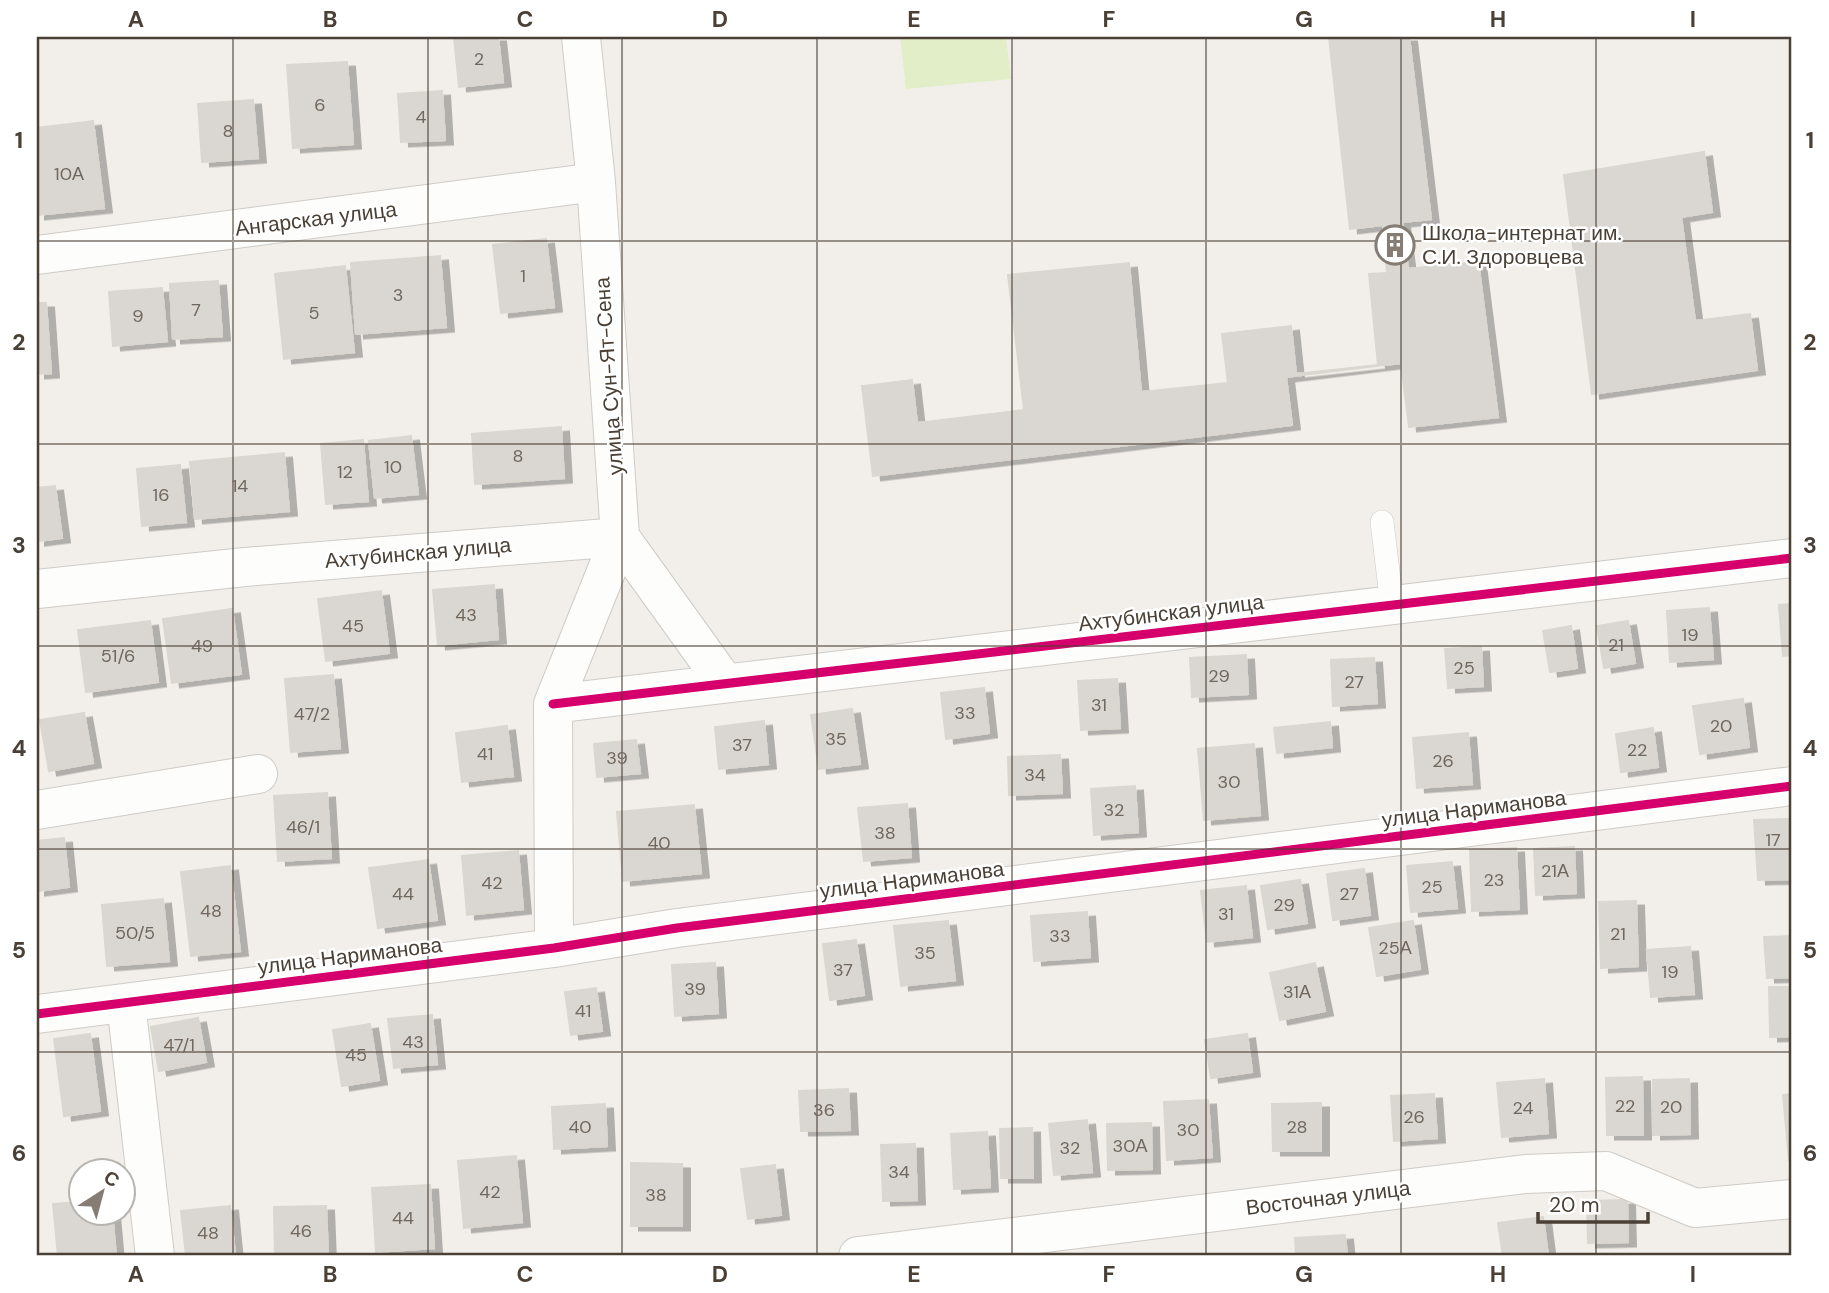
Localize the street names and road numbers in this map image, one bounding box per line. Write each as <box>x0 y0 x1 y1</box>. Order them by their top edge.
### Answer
street label: Ангарская улица <box>234 195 399 243</box>
street label: улица Сун-Ят-Сена <box>588 276 630 476</box>
street label: Ахтубинская улица <box>324 531 513 575</box>
street label: Ахтубинская улица <box>1077 588 1266 638</box>
street label: улица Нариманова <box>1380 784 1568 834</box>
street label: улица Нариманова <box>818 855 1006 905</box>
street label: улица Нариманова <box>256 931 444 981</box>
street label: Восточная улица <box>1244 1174 1412 1222</box>

